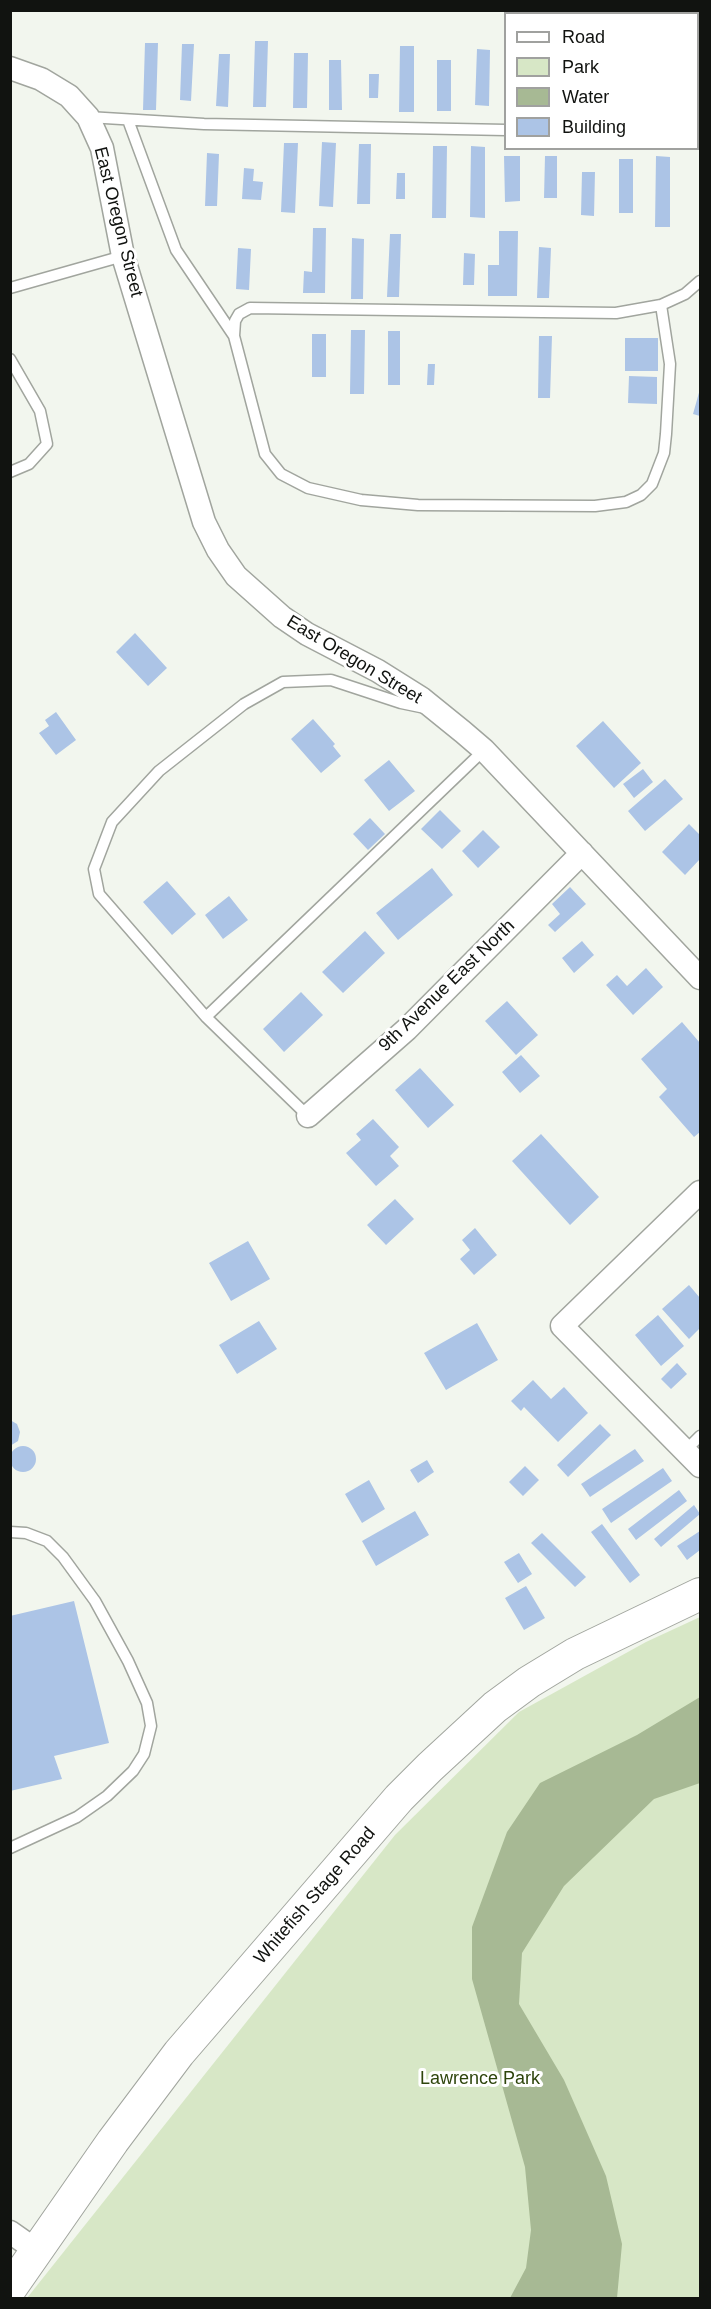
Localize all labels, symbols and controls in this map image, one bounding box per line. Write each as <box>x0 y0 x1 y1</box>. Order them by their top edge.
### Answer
legend <box>504 12 699 150</box>
text: Road <box>562 27 605 47</box>
text: Park <box>562 57 599 77</box>
text: Water <box>562 87 609 107</box>
text: Building <box>562 117 626 137</box>
street label: East Oregon Street <box>89 145 147 299</box>
street label: East Oregon Street <box>282 611 426 709</box>
street label: 9th Avenue East North <box>374 915 520 1057</box>
street label: Whitefish Stage Road <box>250 1823 380 1969</box>
park label: Lawrence Park <box>420 2068 540 2090</box>

